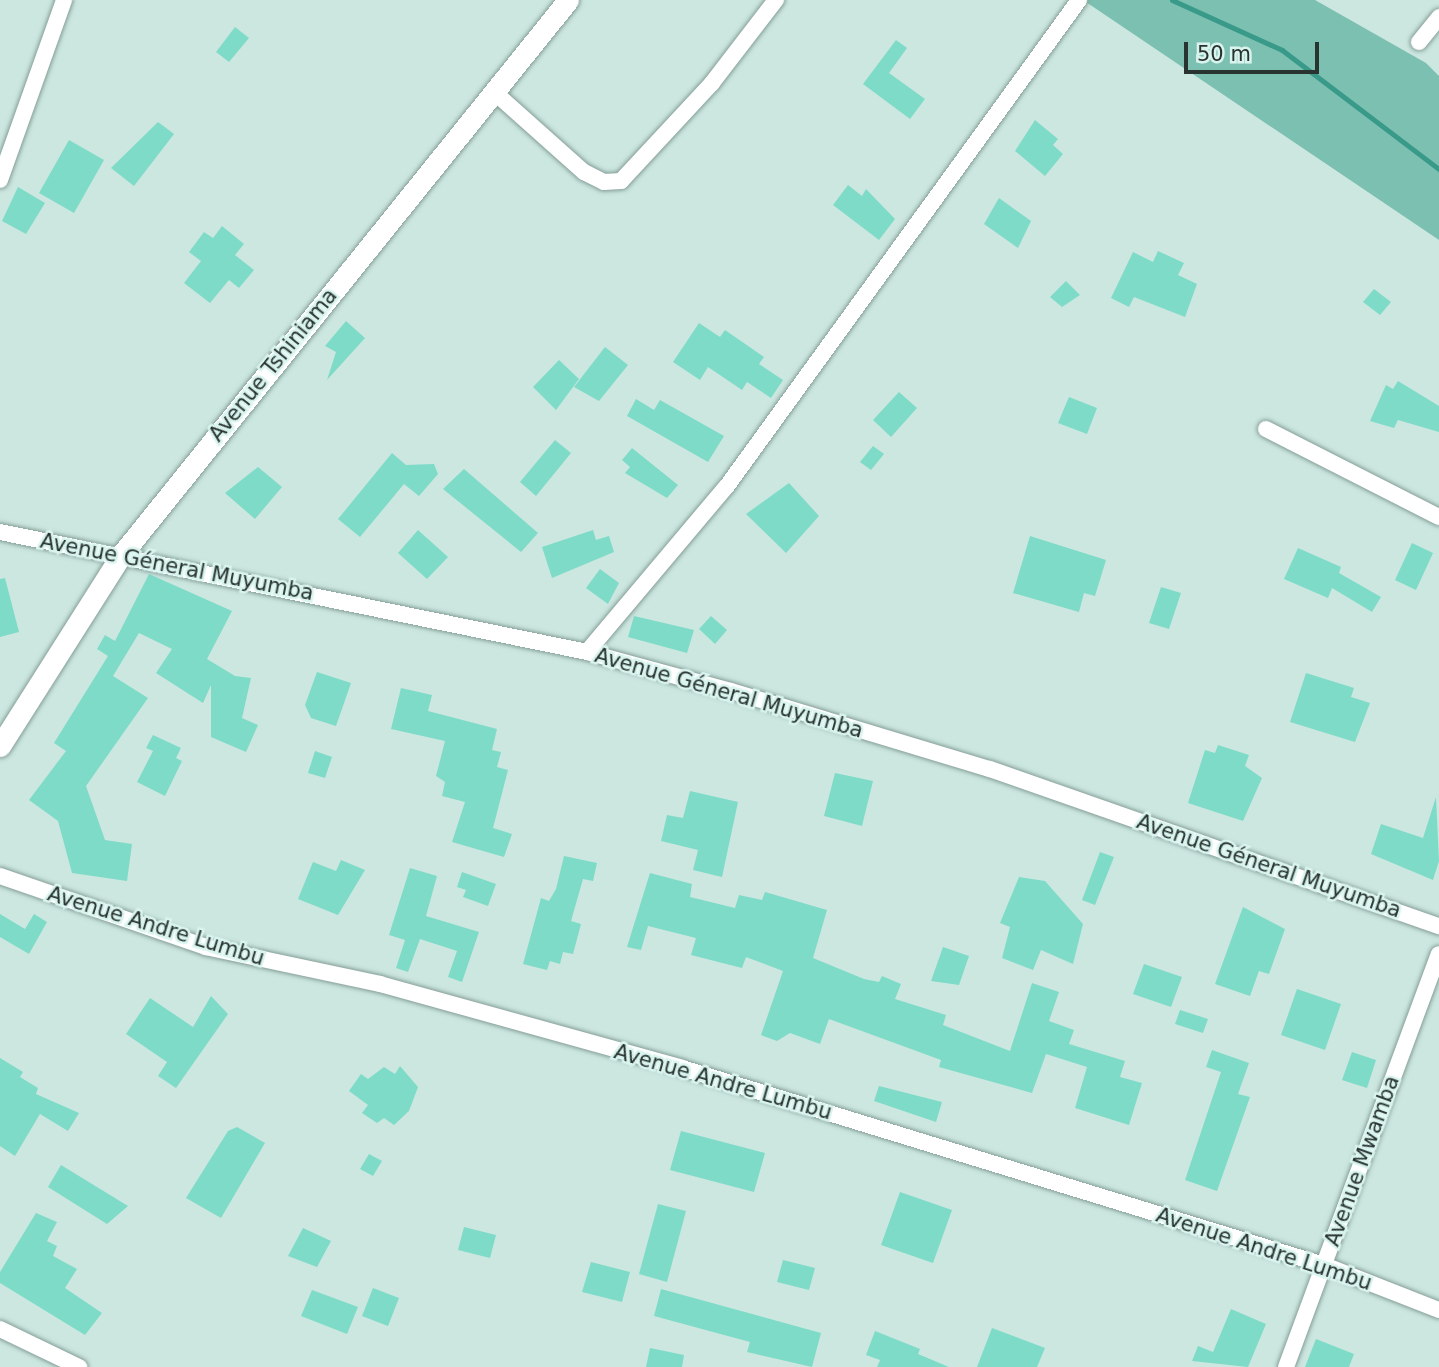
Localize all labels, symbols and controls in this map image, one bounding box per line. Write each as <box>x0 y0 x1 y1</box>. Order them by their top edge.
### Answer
scale bar <box>1187 28 1322 72</box>
text: 50 m <box>1197 42 1251 66</box>
street label: Avenue Tshiniama <box>204 283 342 447</box>
street label: Avenue Géneral Muyumba <box>38 528 316 606</box>
street label: Avenue Géneral Muyumba <box>592 643 866 743</box>
street label: Avenue Géneral Muyumba <box>1133 809 1405 923</box>
street label: Avenue Andre Lumbu <box>45 881 267 971</box>
street label: Avenue Andre Lumbu <box>611 1039 835 1125</box>
street label: Avenue Mwamba <box>1319 1072 1405 1250</box>
street label: Avenue Andre Lumbu <box>1153 1202 1375 1296</box>

